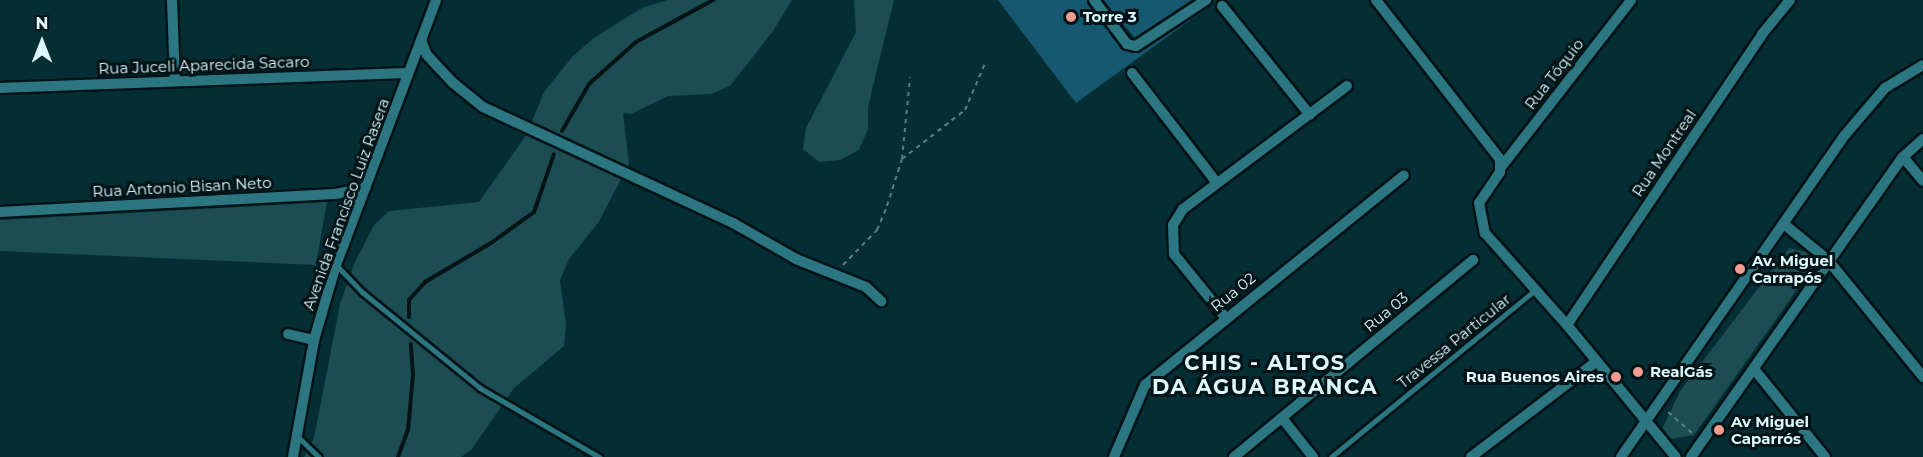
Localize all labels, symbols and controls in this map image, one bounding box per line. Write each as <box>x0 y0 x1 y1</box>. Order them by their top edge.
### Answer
place label: Torre 3 <box>1083 8 1137 26</box>
marker: Torre 3 <box>1064 10 1078 24</box>
north arrow <box>12 12 72 72</box>
text: N <box>36 14 48 33</box>
street label: Rua Tóquio <box>1521 35 1587 113</box>
street label: Rua Juceli Aparecida Sacaro <box>98 52 310 78</box>
street label: Avenida Francisco Luiz Rasera <box>299 96 393 312</box>
street label: Rua Montreal <box>1628 106 1700 200</box>
street label: Rua Antonio Bisan Neto <box>92 173 272 201</box>
place label: Av. Miguel Carrapós <box>1752 251 1833 286</box>
marker: Av. Miguel Carrapós <box>1733 262 1747 276</box>
street label: Rua 02 <box>1207 269 1259 315</box>
street label: Rua 03 <box>1360 288 1412 336</box>
street label: Travessa Particular <box>1394 290 1514 392</box>
district label: CHIS - ALTOS DA ÁGUA BRANCA <box>1152 350 1378 400</box>
place label: RealGás <box>1650 363 1713 381</box>
marker: RealGás <box>1631 365 1645 379</box>
place label: Rua Buenos Aires <box>1466 368 1604 386</box>
marker: Rua Buenos Aires <box>1609 370 1623 384</box>
place label: Av Miguel Caparrós <box>1731 412 1809 447</box>
marker: Av Miguel Caparrós <box>1712 423 1726 437</box>

